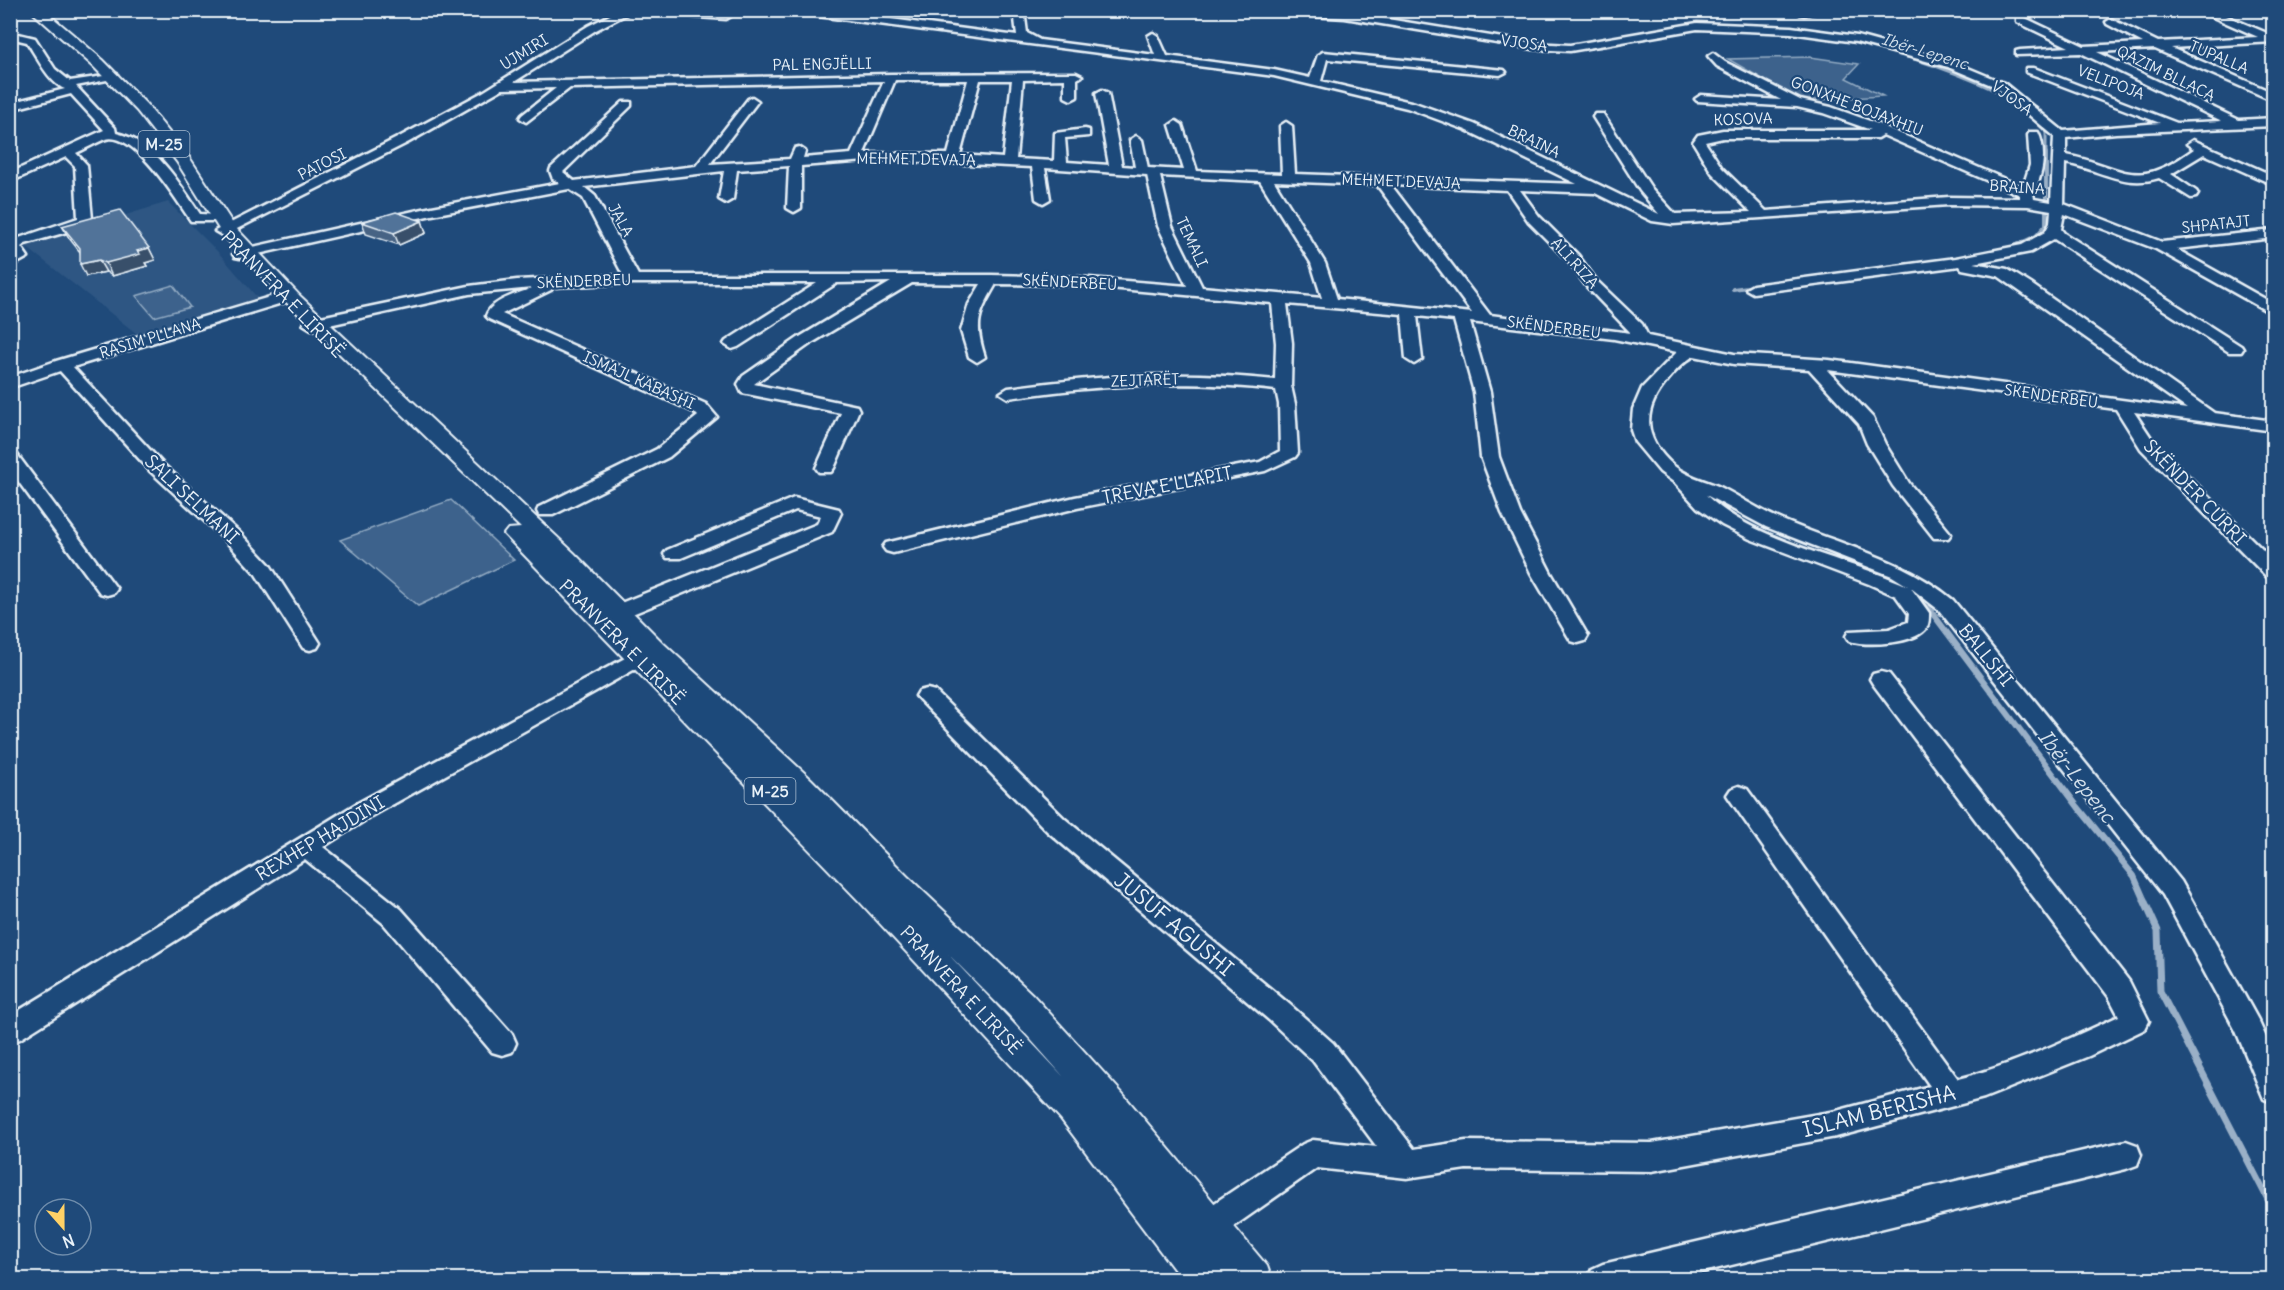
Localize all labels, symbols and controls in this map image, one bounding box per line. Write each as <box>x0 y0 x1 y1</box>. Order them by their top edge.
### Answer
water label: Ibër-Lepenc <box>1880 28 1972 74</box>
street label: UJMIRI <box>497 30 551 74</box>
street label: VJOSA <box>1500 31 1549 55</box>
street label: TUPALLA <box>2187 36 2252 78</box>
street label: QAZIM BLLACA <box>2114 41 2219 105</box>
street label: PAL ENGJËLLI <box>772 54 872 74</box>
street label: VELIPOJA <box>2075 61 2148 104</box>
street label: GONXHE BOJAXHIU <box>1788 72 1926 140</box>
street label: VJOSA <box>1988 77 2037 120</box>
street label: KOSOVA <box>1713 108 1773 130</box>
street label: BRAINA <box>1505 120 1563 162</box>
road number: M-25 <box>138 131 190 157</box>
street label: PATOSI <box>295 144 349 184</box>
street label: MEHMET DEVAJA <box>856 148 976 170</box>
street label: MEHMET DEVAJA <box>1341 169 1461 193</box>
street label: BRAINA <box>1989 176 2046 198</box>
street label: JALA <box>604 200 638 240</box>
street label: SHPATAJT <box>2181 211 2251 237</box>
street label: TEMALI <box>1172 214 1212 270</box>
street label: PRANVERA E LIRISË <box>216 226 350 362</box>
street label: ALI RIZA <box>1547 234 1603 293</box>
street label: SKËNDERBEU <box>536 270 632 292</box>
street label: SKËNDERBEU <box>1022 270 1118 294</box>
street label: SKËNDERBEU <box>1506 312 1602 342</box>
street label: RASIM PLLANA <box>97 313 203 362</box>
street label: ISMAJL KABASHI <box>580 347 698 413</box>
street label: ZEJTARËT <box>1111 369 1180 391</box>
street label: SKENDERBEU <box>2003 380 2099 412</box>
street label: SKËNDER CURRI <box>2139 434 2251 550</box>
street label: SALI SELMANI <box>140 450 244 549</box>
street label: TREVA E LLAPIT <box>1100 461 1234 509</box>
street label: PRANVERA E LIRISË <box>555 575 689 709</box>
street label: BALLSHI <box>1954 619 2018 691</box>
water label: Ibër-Lepenc <box>2033 725 2122 829</box>
road number: M-25 <box>744 778 796 804</box>
street label: REXHEP HAJDINI <box>252 790 389 885</box>
street label: JUSUF AGUSHI <box>1109 866 1239 982</box>
street label: PRANVERA E LIRISË <box>895 921 1027 1059</box>
street label: ISLAM BERISHA <box>1800 1079 1958 1143</box>
north arrow <box>33 1197 93 1257</box>
text: N <box>60 1230 77 1252</box>

